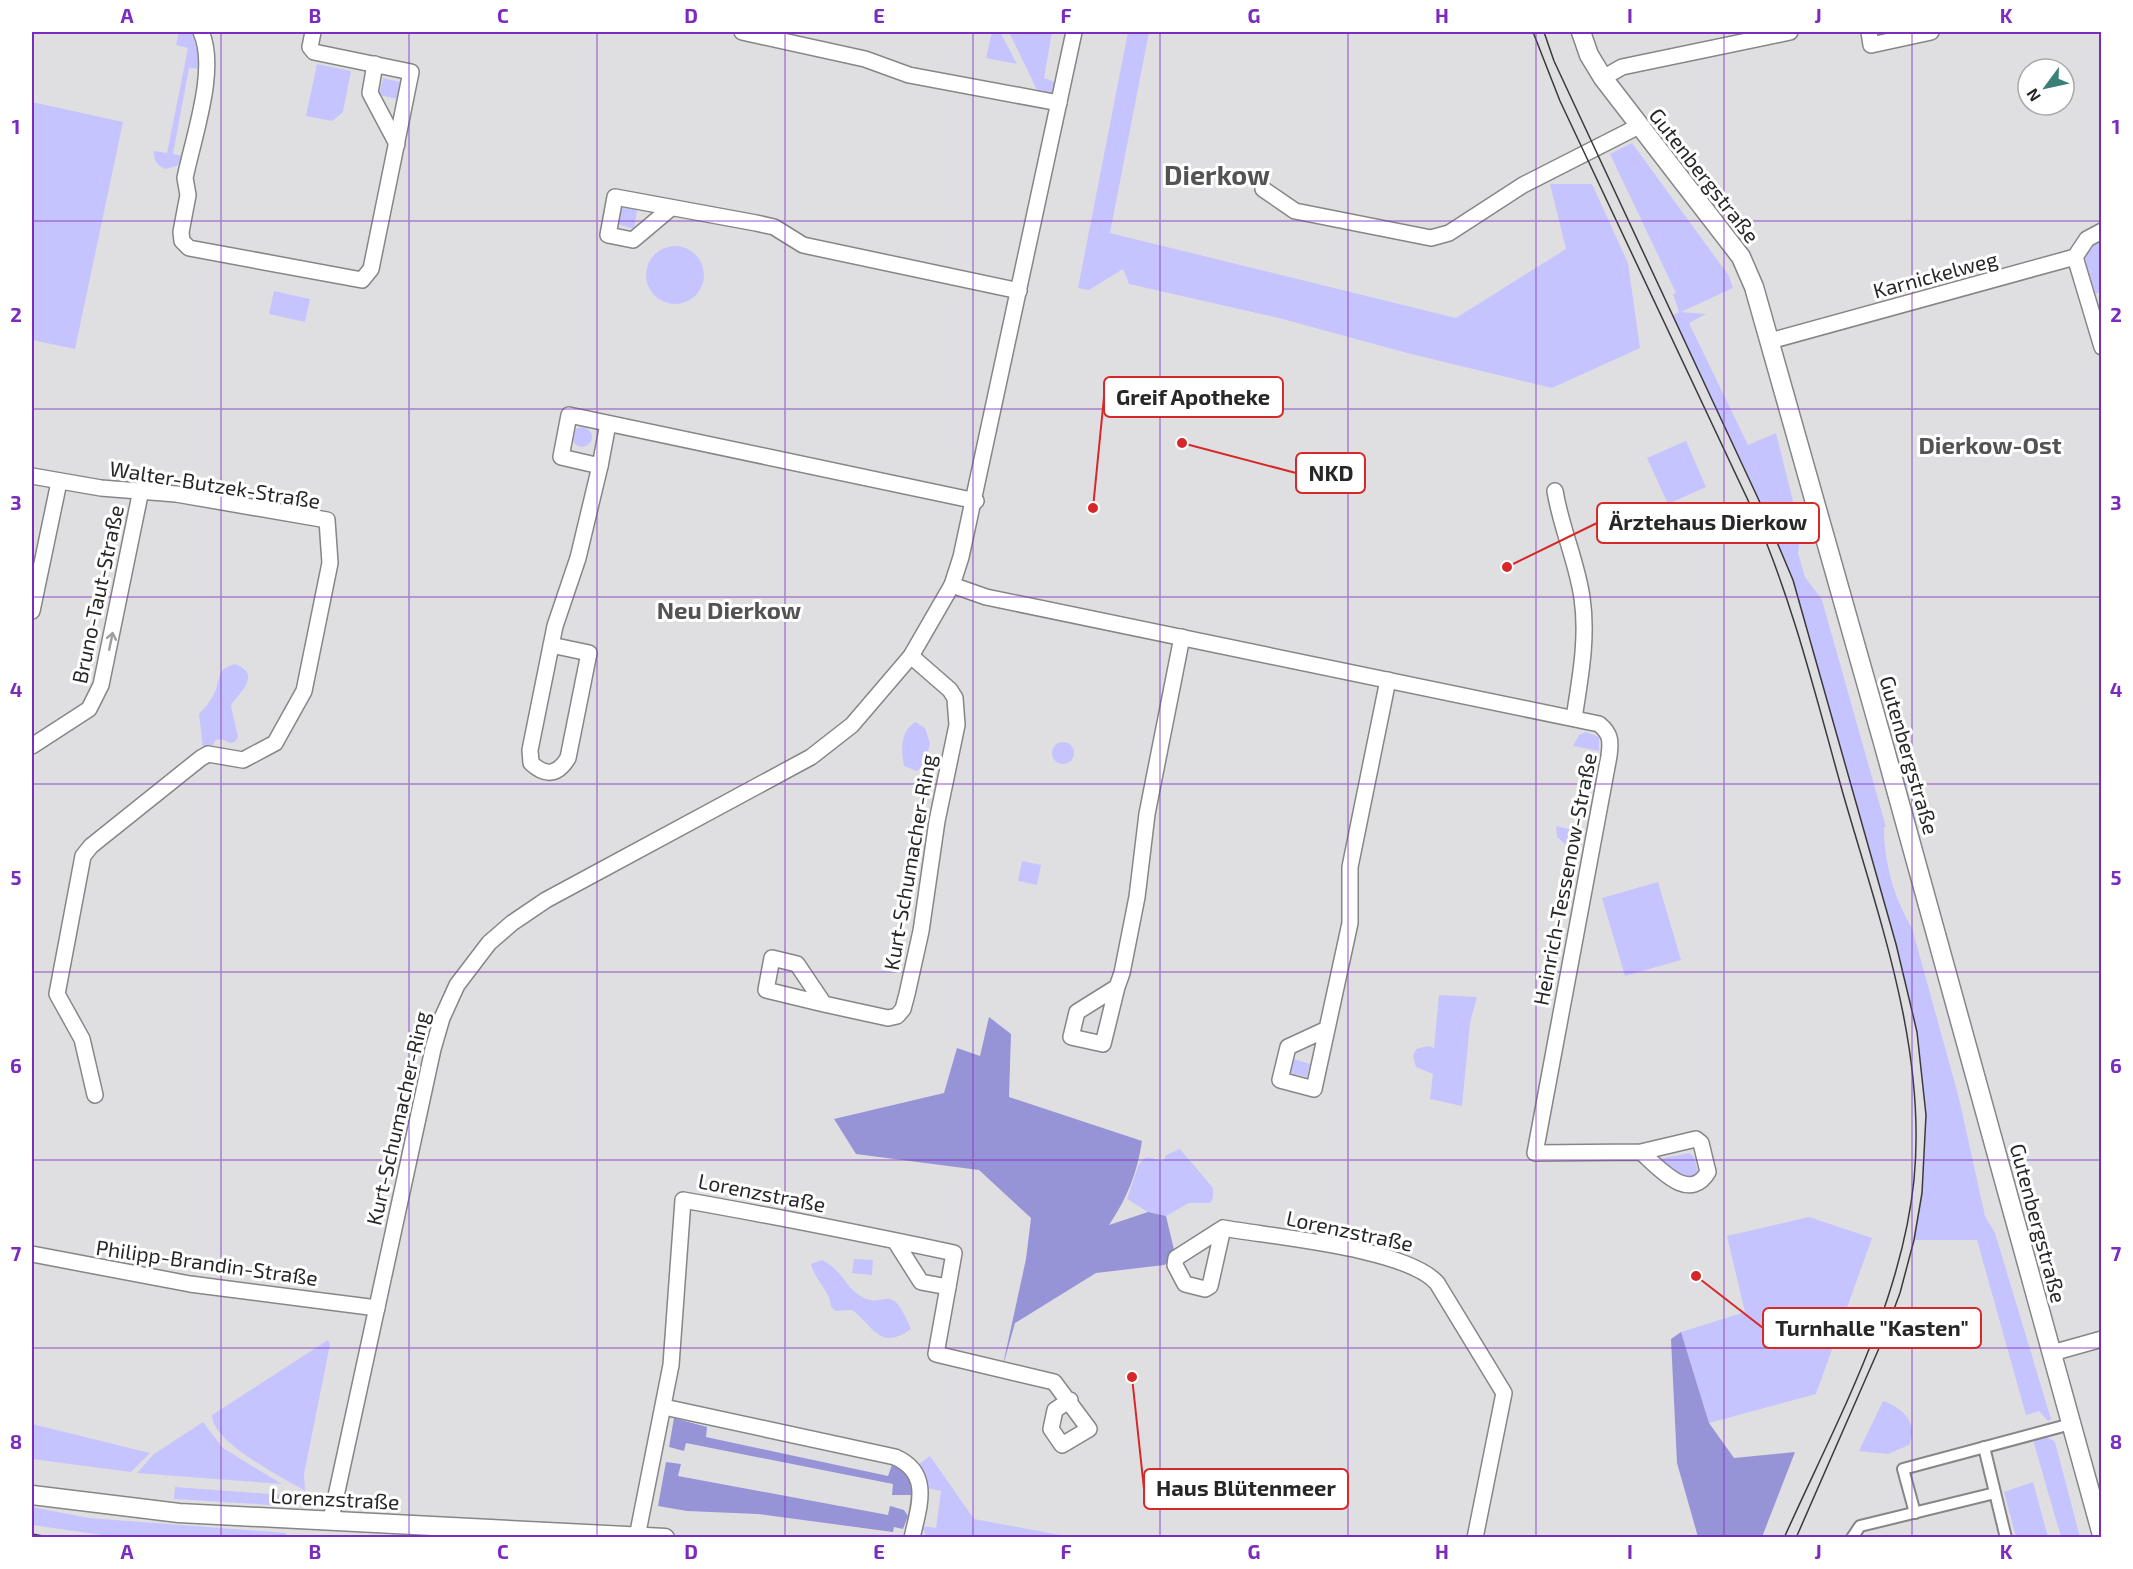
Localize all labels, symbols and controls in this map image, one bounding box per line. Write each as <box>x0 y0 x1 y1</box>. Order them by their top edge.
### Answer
text: A <box>120 3 134 27</box>
text: B <box>309 3 321 27</box>
text: C <box>497 3 509 27</box>
text: D <box>684 3 698 27</box>
text: E <box>873 3 885 27</box>
text: F <box>1060 3 1072 27</box>
text: G <box>1248 3 1260 27</box>
text: H <box>1435 3 1449 27</box>
text: I <box>1627 3 1633 27</box>
text: J <box>1814 3 1822 27</box>
text: K <box>2000 3 2013 27</box>
north arrow <box>2016 57 2076 117</box>
text: N <box>2022 85 2044 105</box>
street label: Gutenbergstraße <box>1645 103 1765 247</box>
text: 1 <box>12 114 20 138</box>
text: 1 <box>2112 114 2120 138</box>
district label: Dierkow <box>1164 158 1270 190</box>
street label: Karnickelweg <box>1870 245 2000 303</box>
text: 2 <box>10 302 22 326</box>
text: 2 <box>2110 302 2122 326</box>
callout: Greif Apotheke <box>1104 377 1283 417</box>
text: Greif Apotheke <box>1116 383 1270 409</box>
district label: Dierkow-Ost <box>1918 430 2062 459</box>
callout: NKD <box>1296 453 1365 493</box>
street label: Walter-Butzek-Straße <box>108 455 322 513</box>
text: NKD <box>1309 459 1353 485</box>
text: 3 <box>10 490 22 514</box>
text: 3 <box>2110 490 2122 514</box>
street label: Bruno-Taut-Straße <box>66 503 128 685</box>
callout: Ärztehaus Dierkow <box>1597 503 1819 543</box>
text: Ärztehaus Dierkow <box>1609 508 1807 534</box>
district label: Neu Dierkow <box>657 595 802 624</box>
one-way arrow <box>105 631 117 650</box>
street label: Gutenbergstraße <box>1875 673 1945 837</box>
text: 4 <box>10 677 23 701</box>
text: 4 <box>2110 677 2123 701</box>
street label: Heinrich-Tessenow-Straße <box>1527 751 1601 1007</box>
street label: Kurt-Schumacher-Ring <box>878 752 940 972</box>
text: 5 <box>10 865 22 889</box>
text: 5 <box>2110 865 2122 889</box>
street label: Kurt-Schumacher-Ring <box>360 1008 434 1227</box>
text: 6 <box>10 1053 22 1077</box>
text: 6 <box>2110 1053 2122 1077</box>
street label: Gutenbergstraße <box>2006 1141 2072 1305</box>
street label: Lorenzstraße <box>696 1167 828 1217</box>
street label: Lorenzstraße <box>1284 1204 1416 1256</box>
street label: Philipp-Brandin-Straße <box>94 1234 320 1290</box>
text: 7 <box>11 1241 22 1265</box>
text: 7 <box>2111 1241 2122 1265</box>
callout: Turnhalle "Kasten" <box>1763 1308 1981 1348</box>
text: Turnhalle "Kasten" <box>1775 1314 1969 1340</box>
text: 8 <box>10 1429 22 1453</box>
text: 8 <box>2110 1429 2122 1453</box>
callout: Haus Blütenmeer <box>1144 1469 1348 1509</box>
text: Haus Blütenmeer <box>1156 1474 1337 1500</box>
street label: Lorenzstraße <box>270 1482 400 1514</box>
text: A <box>120 1539 134 1563</box>
text: B <box>309 1539 321 1563</box>
text: C <box>497 1539 509 1563</box>
text: D <box>684 1539 698 1563</box>
text: E <box>873 1539 885 1563</box>
text: F <box>1060 1539 1072 1563</box>
text: G <box>1248 1539 1260 1563</box>
text: H <box>1435 1539 1449 1563</box>
text: I <box>1627 1539 1633 1563</box>
text: J <box>1814 1539 1822 1563</box>
text: K <box>2000 1539 2013 1563</box>

